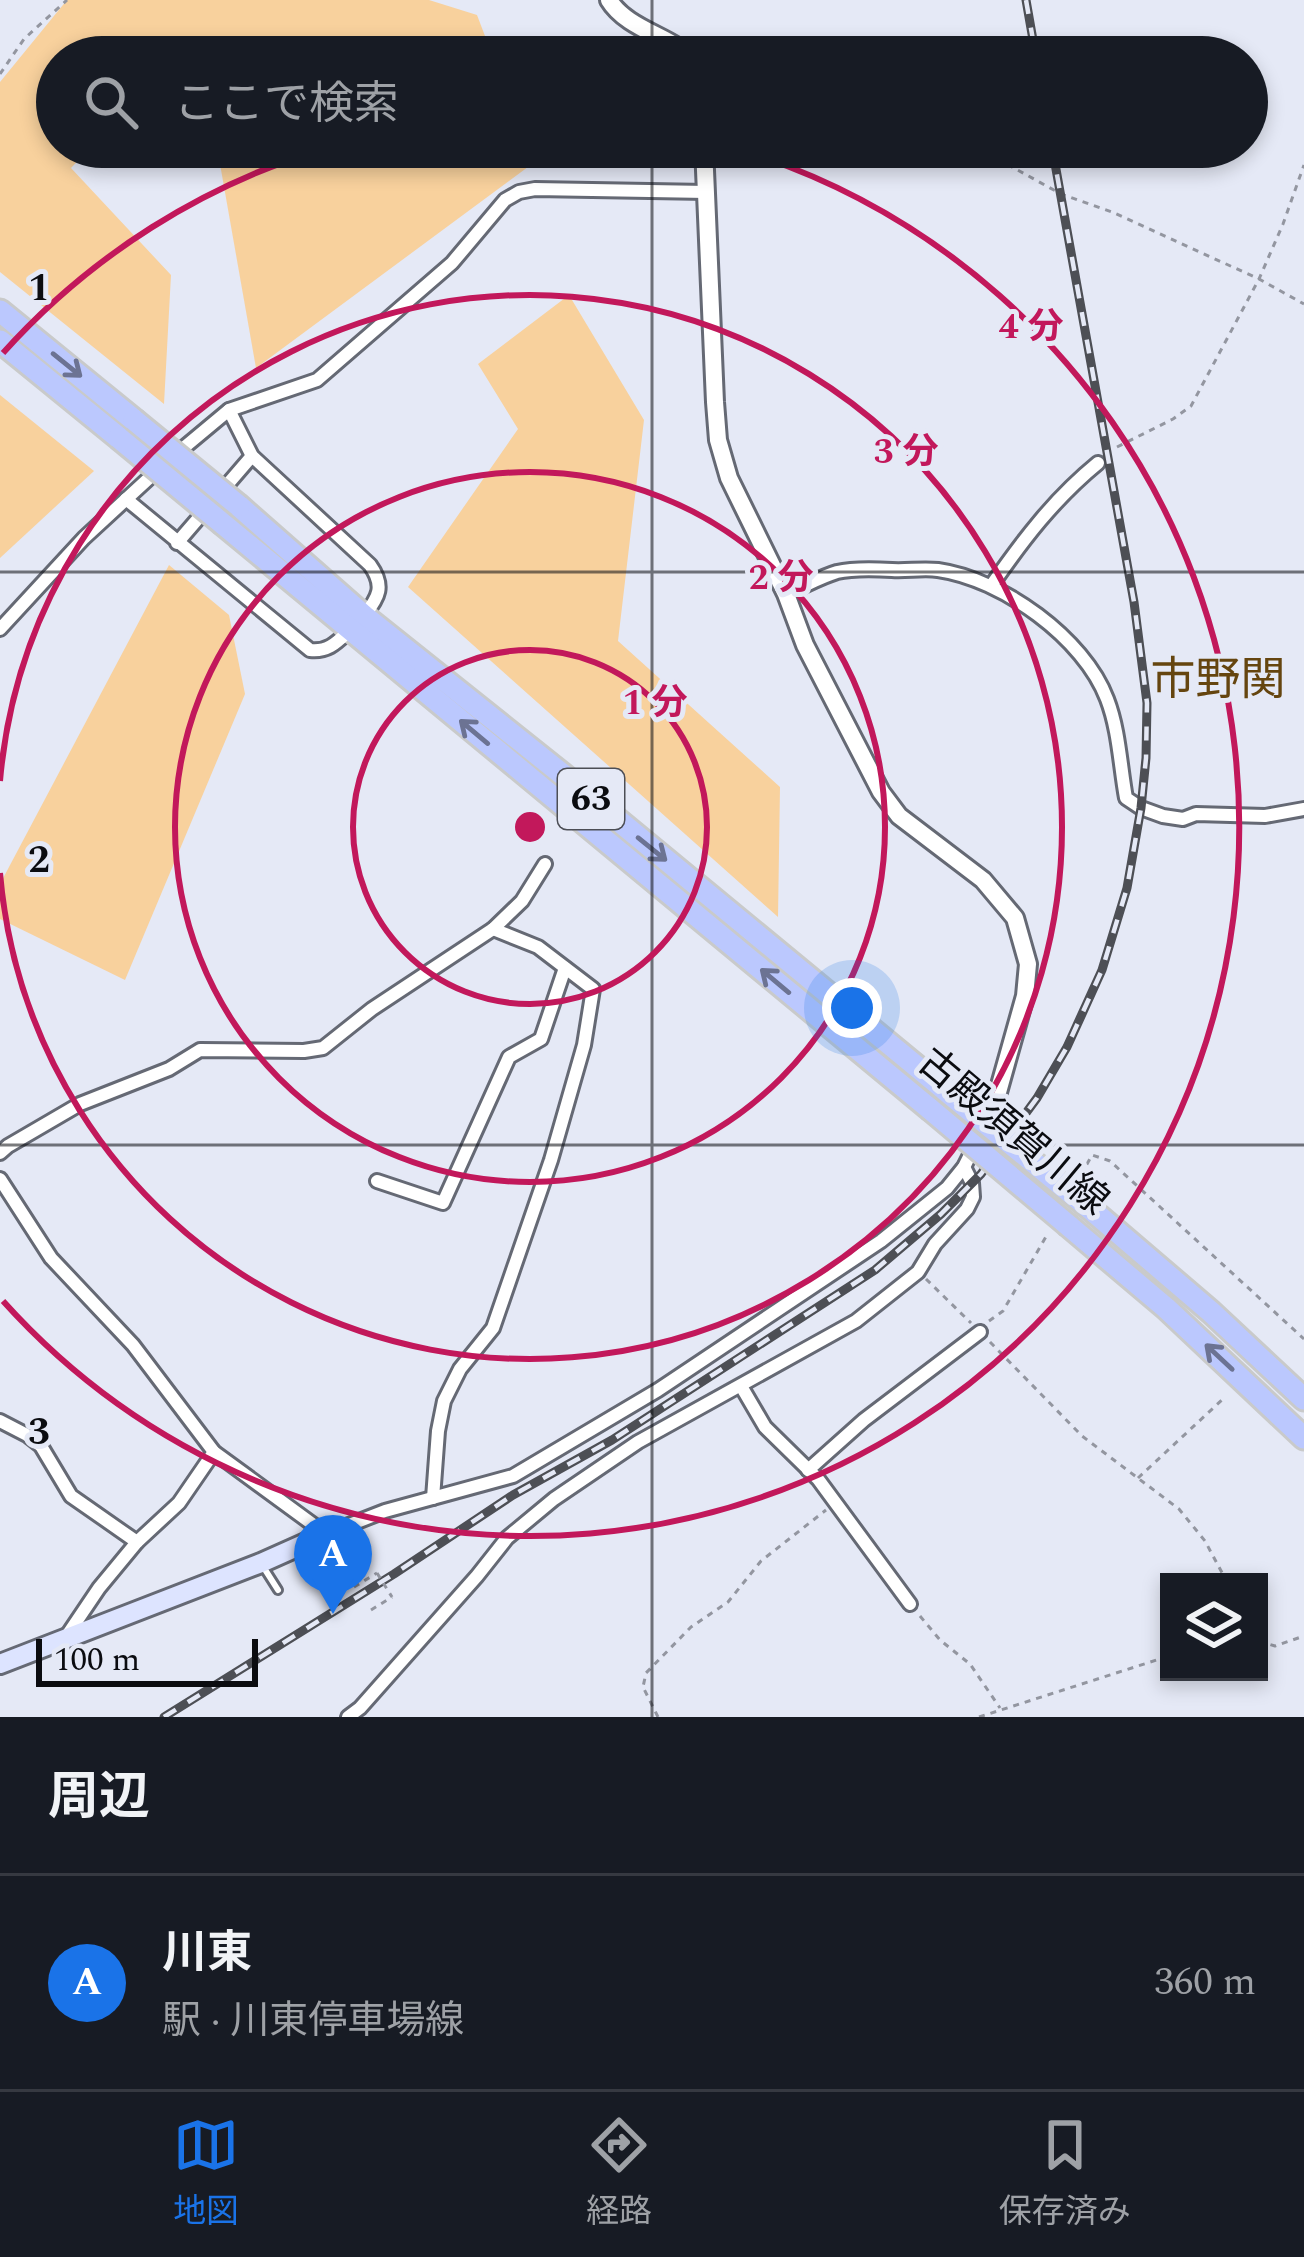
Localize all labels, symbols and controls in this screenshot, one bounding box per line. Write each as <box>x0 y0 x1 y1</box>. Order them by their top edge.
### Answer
search box <box>36 36 1268 168</box>
icon: search <box>78 69 144 135</box>
text: ここで検索 <box>174 70 399 139</box>
text: 1 <box>28 259 50 318</box>
text: 4 分 <box>998 300 1064 355</box>
one-way arrow <box>51 351 82 378</box>
text: 3 分 <box>873 425 939 480</box>
text: 2 分 <box>748 551 814 606</box>
district label: 市野関 <box>1150 646 1286 715</box>
text: 1 分 <box>622 676 688 731</box>
one-way arrow <box>459 719 490 747</box>
road number: 63 <box>558 769 624 829</box>
centre of rings <box>509 806 551 848</box>
text: 2 <box>28 831 50 890</box>
one-way arrow <box>636 834 667 862</box>
one-way arrow <box>760 967 791 995</box>
your location <box>822 978 882 1038</box>
street label: 古殿須賀川線 <box>904 1034 1122 1230</box>
one-way arrow <box>1205 1344 1234 1372</box>
text: 3 <box>28 1403 50 1462</box>
pin: A <box>294 1515 372 1614</box>
map controls <box>1160 1573 1268 1681</box>
button: layers <box>1160 1573 1268 1681</box>
scale bar <box>36 1633 258 1686</box>
text: 100 m <box>54 1635 140 1685</box>
text: 周辺 <box>48 1759 150 1837</box>
text: 川東 <box>162 1919 252 1988</box>
text: A <box>72 1953 102 2012</box>
text: 360 m <box>1154 1953 1256 2012</box>
text: 駅 · 川東停車場線 <box>162 1992 464 2051</box>
tab: 地図 <box>173 2112 239 2237</box>
tab: 経路 <box>586 2112 652 2237</box>
tab: 保存済み <box>999 2112 1131 2237</box>

